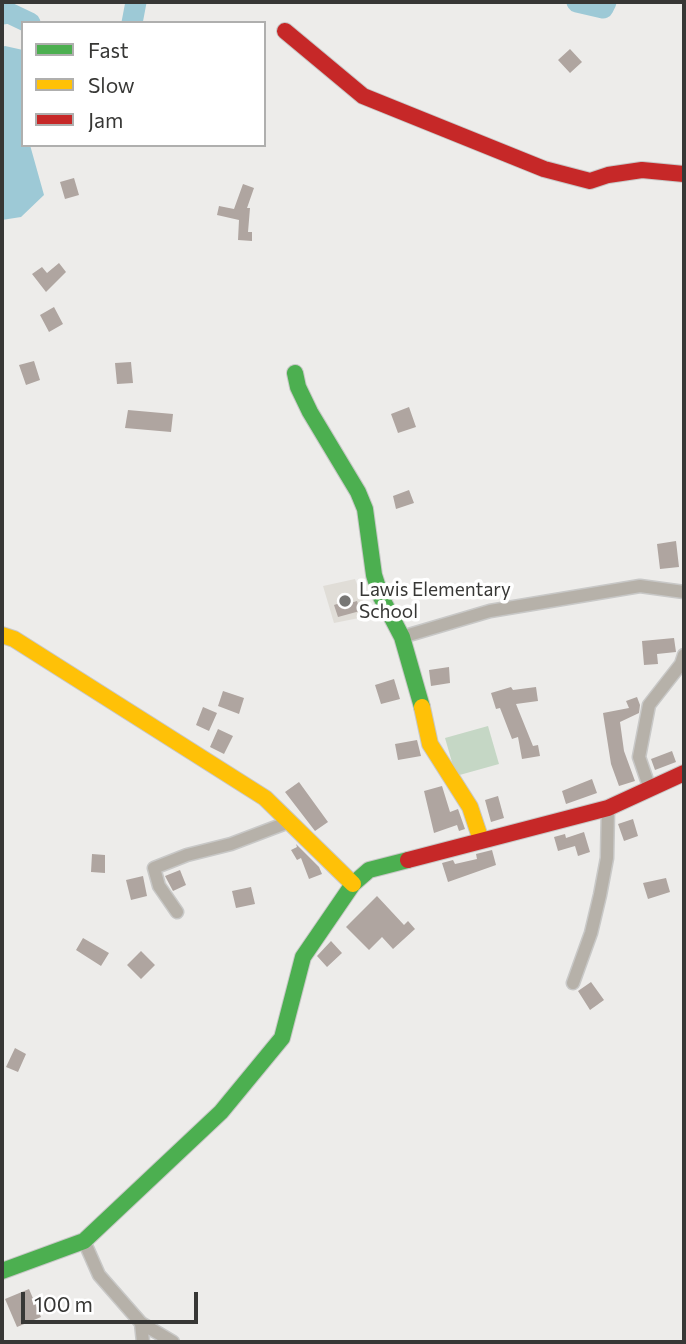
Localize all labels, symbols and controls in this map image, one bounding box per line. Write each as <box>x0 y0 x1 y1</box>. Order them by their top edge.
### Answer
legend <box>21 21 266 147</box>
text: Fast <box>88 37 129 62</box>
text: Slow <box>88 72 135 97</box>
text: Jam <box>88 107 123 132</box>
place label: Lawis Elementary School <box>359 579 511 623</box>
marker: Lawis Elementary School <box>337 593 353 609</box>
scale bar <box>24 1278 201 1322</box>
text: 100 m <box>34 1291 93 1316</box>

